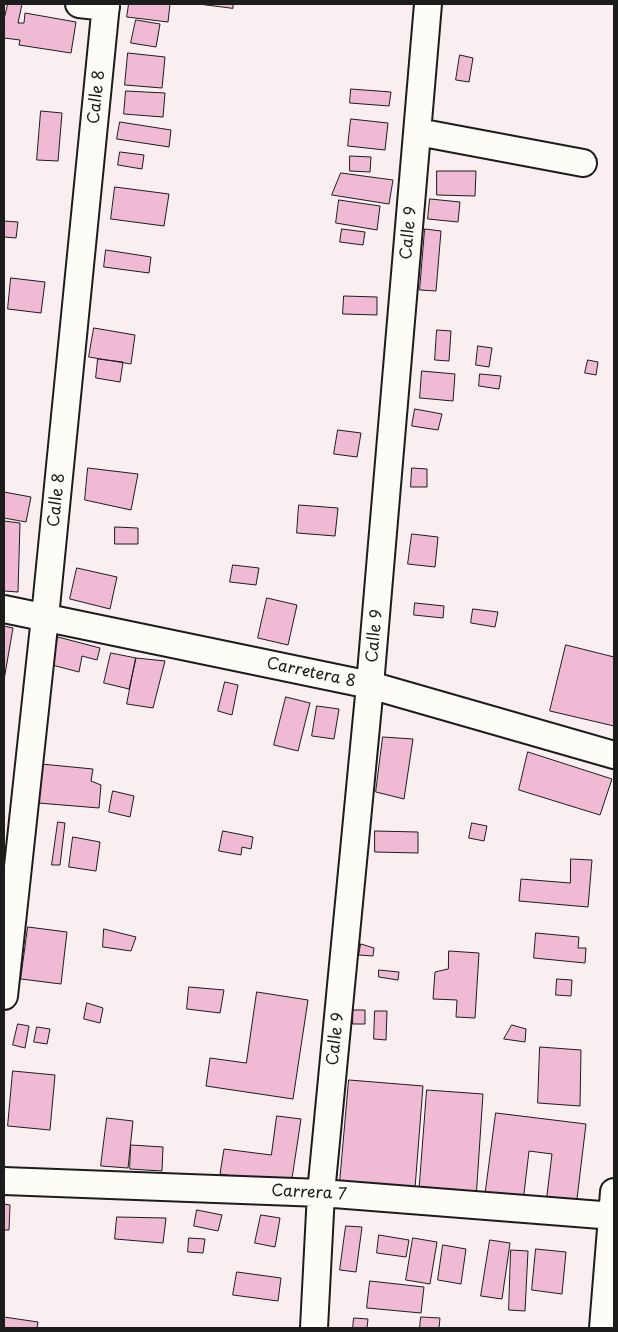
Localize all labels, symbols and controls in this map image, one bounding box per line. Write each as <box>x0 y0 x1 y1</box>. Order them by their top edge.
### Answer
street label: Calle 8 <box>85 69 109 125</box>
street label: Calle 9 <box>397 206 421 260</box>
street label: Calle 8 <box>45 472 69 528</box>
street label: Calle 9 <box>363 609 387 663</box>
street label: Carretera 8 <box>265 654 357 692</box>
street label: Calle 9 <box>324 1011 348 1067</box>
street label: Carrera 7 <box>271 1181 347 1205</box>

